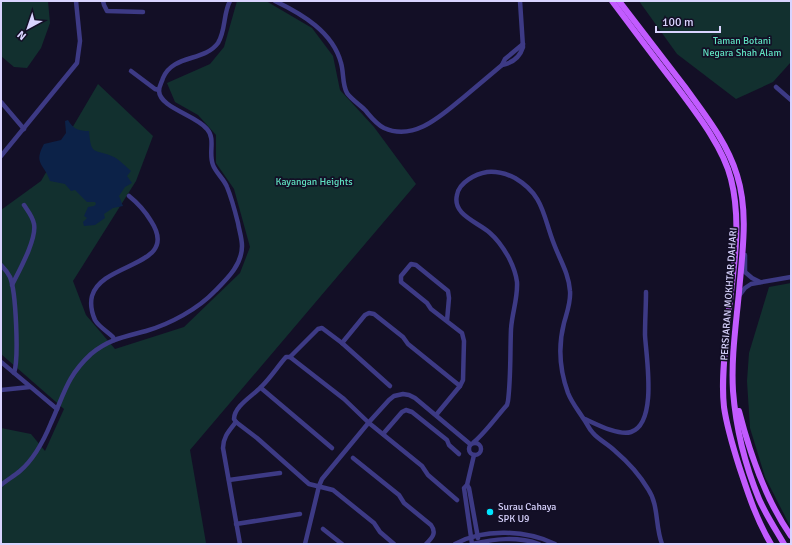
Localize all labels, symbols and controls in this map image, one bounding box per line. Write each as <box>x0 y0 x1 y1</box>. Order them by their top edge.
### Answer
north arrow <box>8 8 48 48</box>
scale bar <box>656 8 720 34</box>
text: 100 m <box>662 15 694 30</box>
text: N <box>15 28 29 43</box>
park label: Taman Botani Negara Shah Alam <box>703 35 781 59</box>
park label: Kayangan Heights <box>275 176 353 188</box>
street label: PERSIARAN MOKHTAR DAHARI <box>718 227 740 361</box>
place label: Surau Cahaya SPK U9 <box>498 501 556 525</box>
marker: Surau Cahaya SPK U9 <box>485 507 495 517</box>

